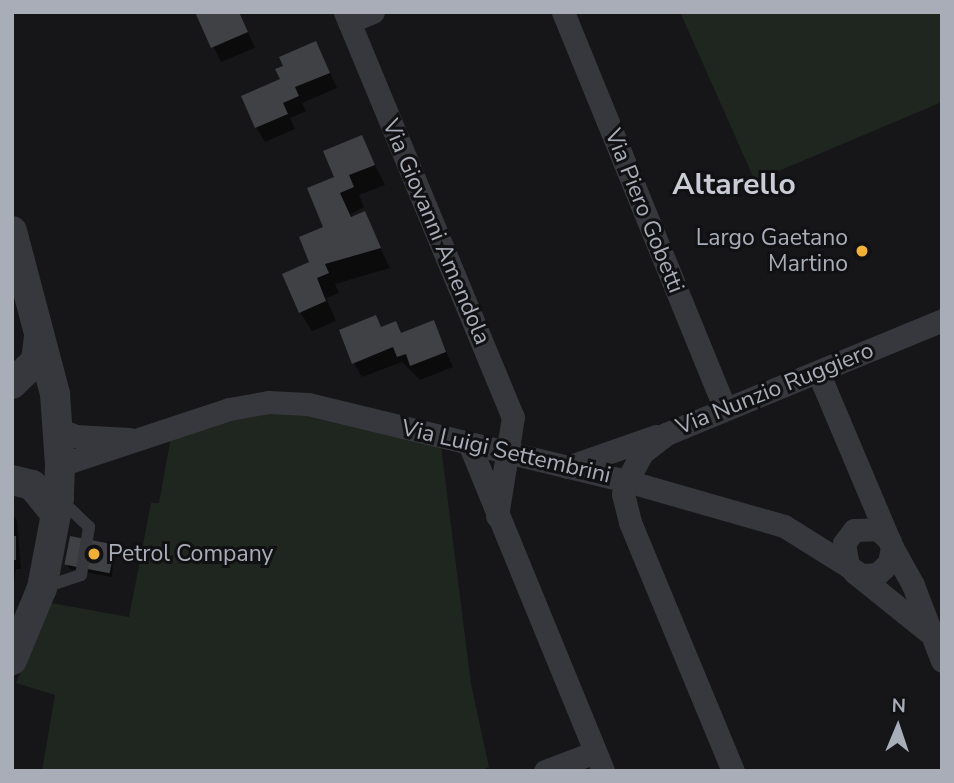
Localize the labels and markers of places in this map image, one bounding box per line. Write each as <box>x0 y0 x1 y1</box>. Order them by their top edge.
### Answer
place label: Largo Gaetano Martino <box>696 224 848 278</box>
marker: Largo Gaetano Martino <box>854 243 870 259</box>
place label: Petrol Company <box>108 540 273 568</box>
marker: Petrol Company <box>86 546 102 562</box>

